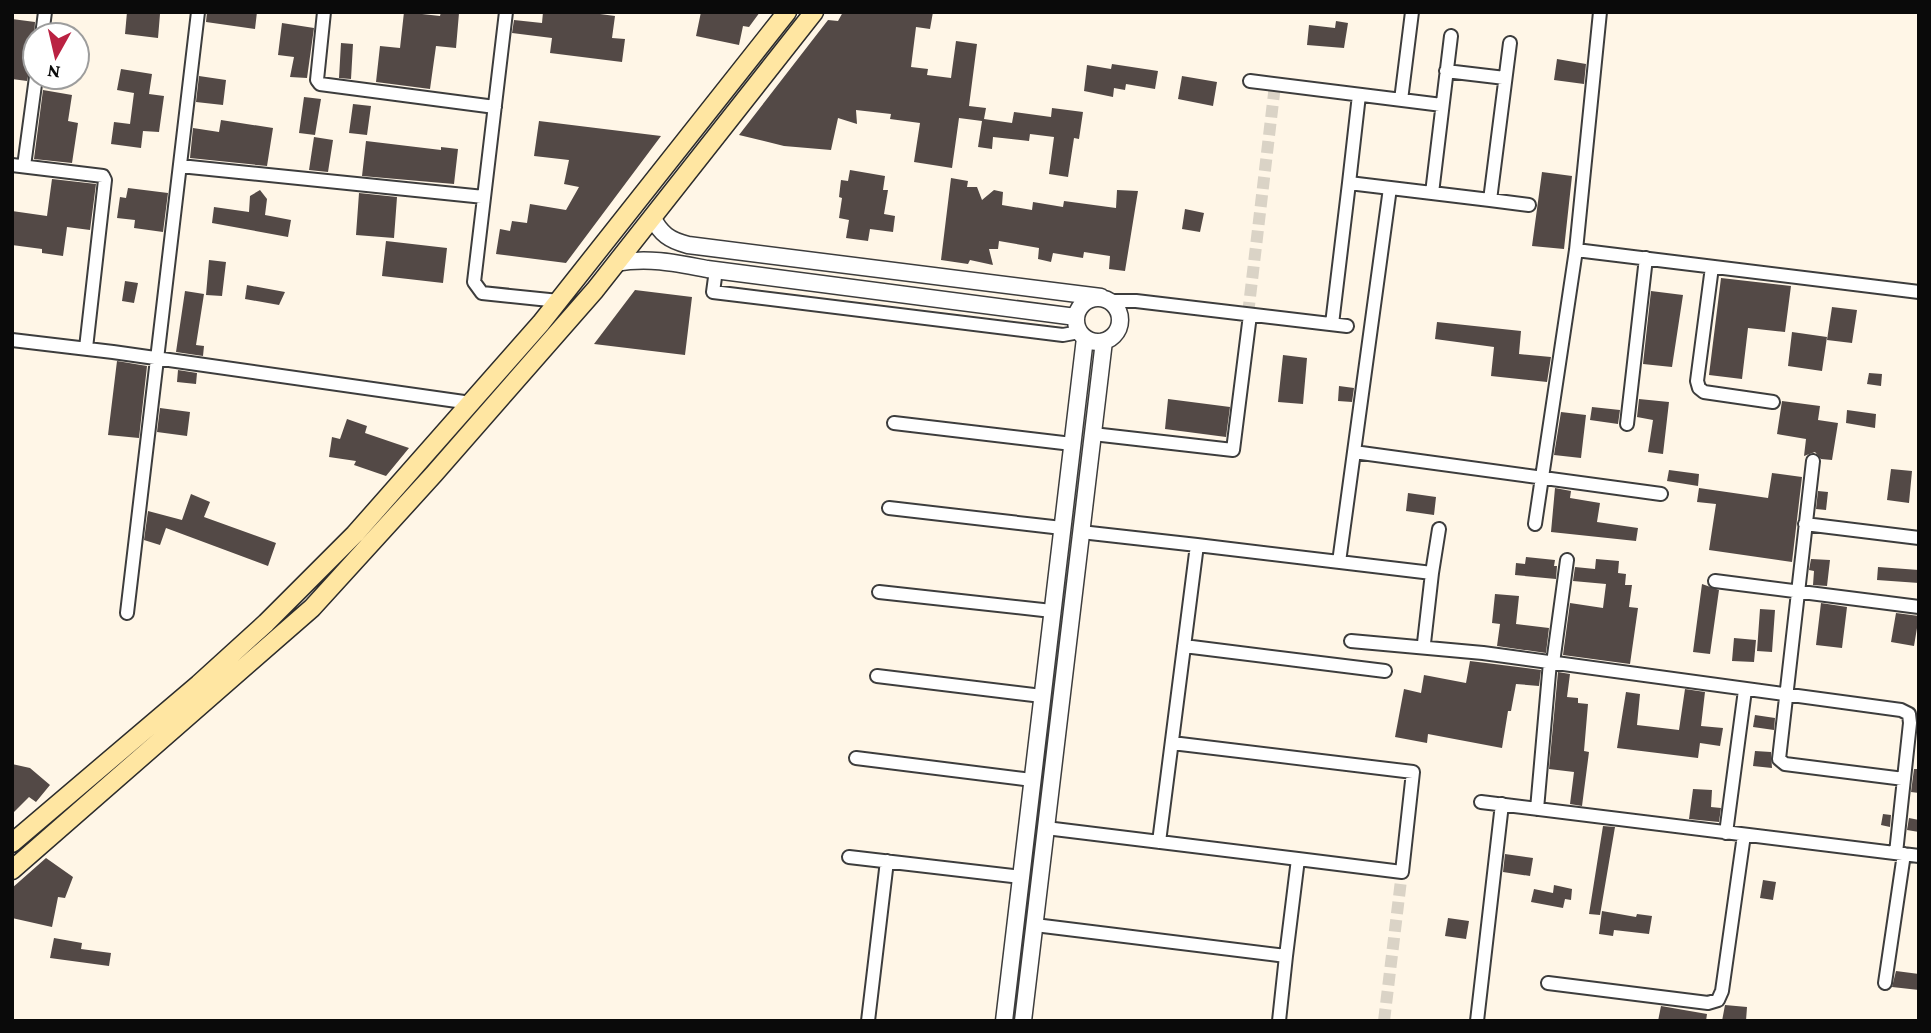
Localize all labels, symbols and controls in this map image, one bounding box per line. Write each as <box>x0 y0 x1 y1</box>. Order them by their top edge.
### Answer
north arrow <box>21 21 91 91</box>
text: N <box>46 61 62 84</box>

